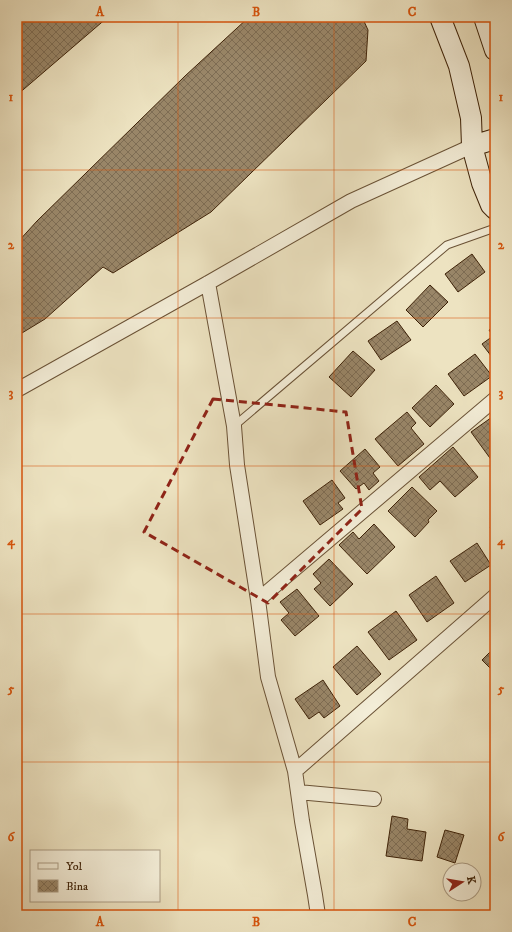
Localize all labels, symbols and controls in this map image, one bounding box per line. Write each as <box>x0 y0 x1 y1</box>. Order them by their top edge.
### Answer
text: A <box>95 4 105 20</box>
text: B <box>252 4 260 20</box>
text: C <box>408 4 417 20</box>
text: 1 <box>9 89 14 105</box>
text: 1 <box>499 89 504 105</box>
text: 2 <box>8 237 15 253</box>
text: 2 <box>498 237 505 253</box>
text: 3 <box>9 385 14 401</box>
text: 3 <box>499 385 504 401</box>
text: 4 <box>6 533 15 550</box>
text: 4 <box>496 533 505 550</box>
text: 5 <box>7 681 15 697</box>
text: 5 <box>497 681 505 697</box>
text: 6 <box>8 829 16 845</box>
text: 6 <box>498 829 506 845</box>
legend <box>30 850 160 902</box>
text: Yol <box>66 859 83 874</box>
north arrow <box>442 862 482 902</box>
text: K <box>463 875 479 886</box>
text: Bina <box>66 879 89 894</box>
text: A <box>95 914 105 930</box>
text: B <box>252 914 260 930</box>
text: C <box>408 914 417 930</box>

